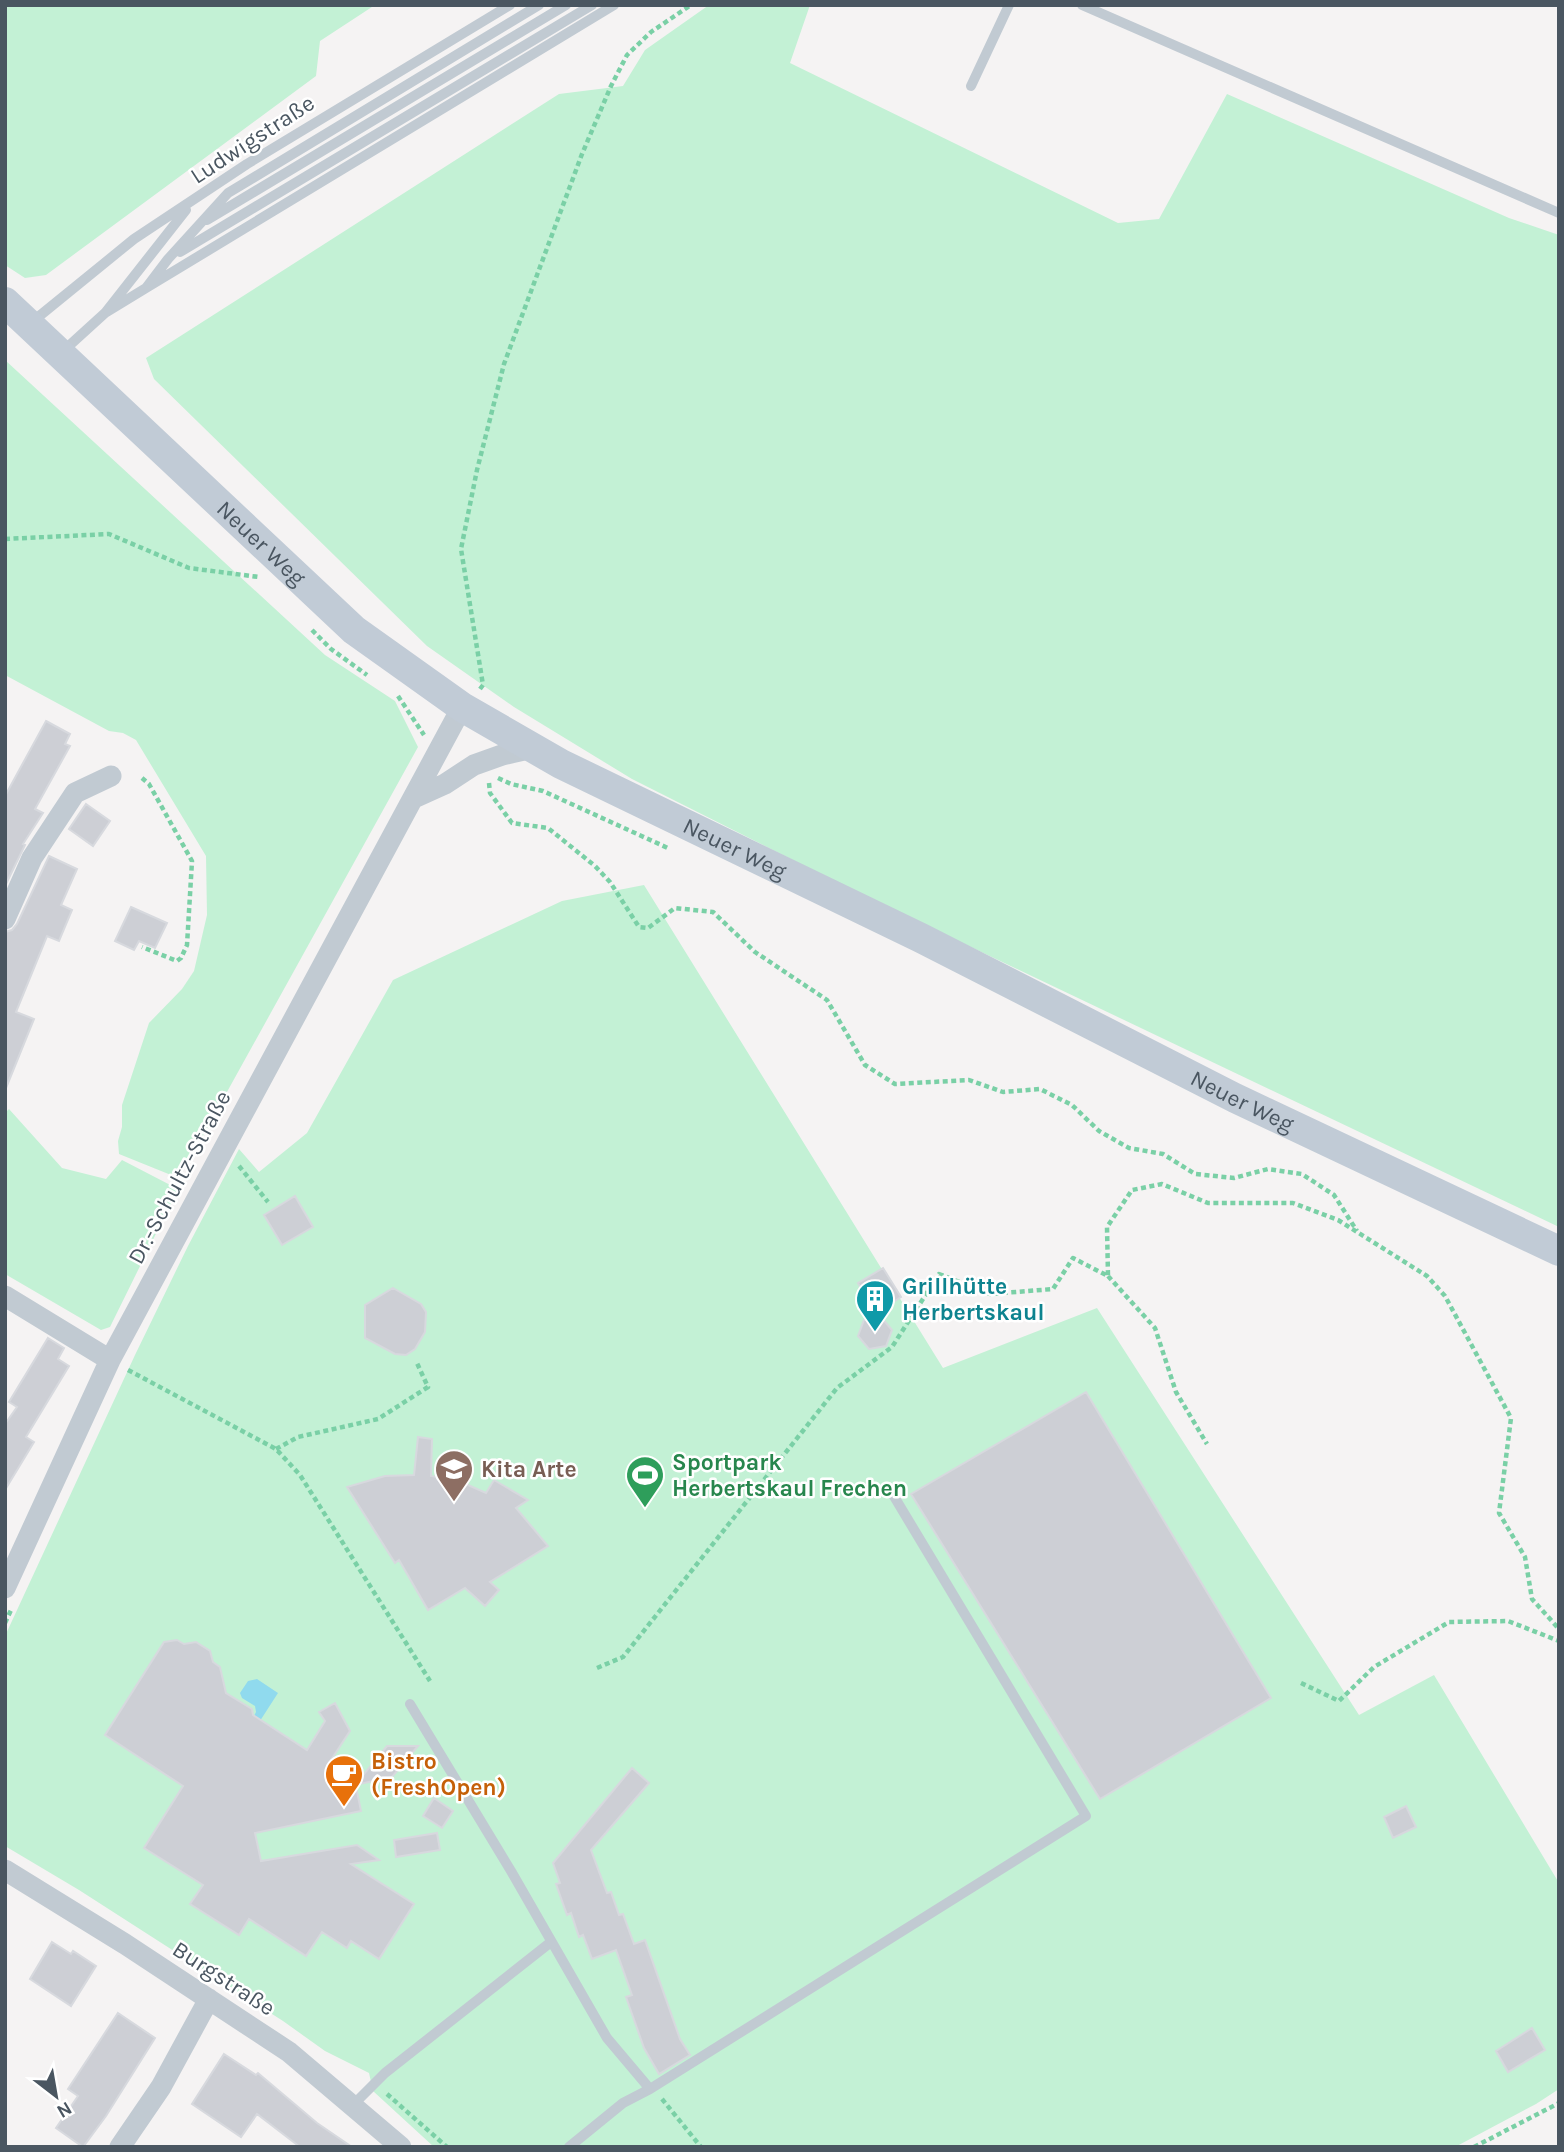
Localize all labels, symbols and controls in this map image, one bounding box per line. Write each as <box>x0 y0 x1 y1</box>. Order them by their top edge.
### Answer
street label: Ludwigstraße <box>185 89 319 190</box>
street label: Neuer Weg <box>211 495 311 592</box>
street label: Neuer Weg <box>679 812 791 885</box>
street label: Neuer Weg <box>1186 1065 1298 1138</box>
street label: Dr.-Schultz-Straße <box>122 1086 237 1269</box>
place label: Grillhütte Herbertskaul <box>902 1273 1044 1326</box>
building icon: Grillhütte Herbertskaul <box>854 1278 896 1333</box>
school or university icon: Kita Arte <box>433 1448 475 1503</box>
place label: Sportpark Herbertskaul Frechen <box>672 1449 907 1502</box>
sports icon: Sportpark Herbertskaul Frechen <box>624 1454 666 1509</box>
place label: Kita Arte <box>481 1456 577 1483</box>
place label: Bistro (FreshOpen) <box>371 1748 506 1801</box>
cafe icon: Bistro (FreshOpen) <box>323 1753 365 1808</box>
street label: Burgstraße <box>167 1935 280 2022</box>
north arrow <box>21 2061 91 2131</box>
text: N <box>53 2097 76 2123</box>

